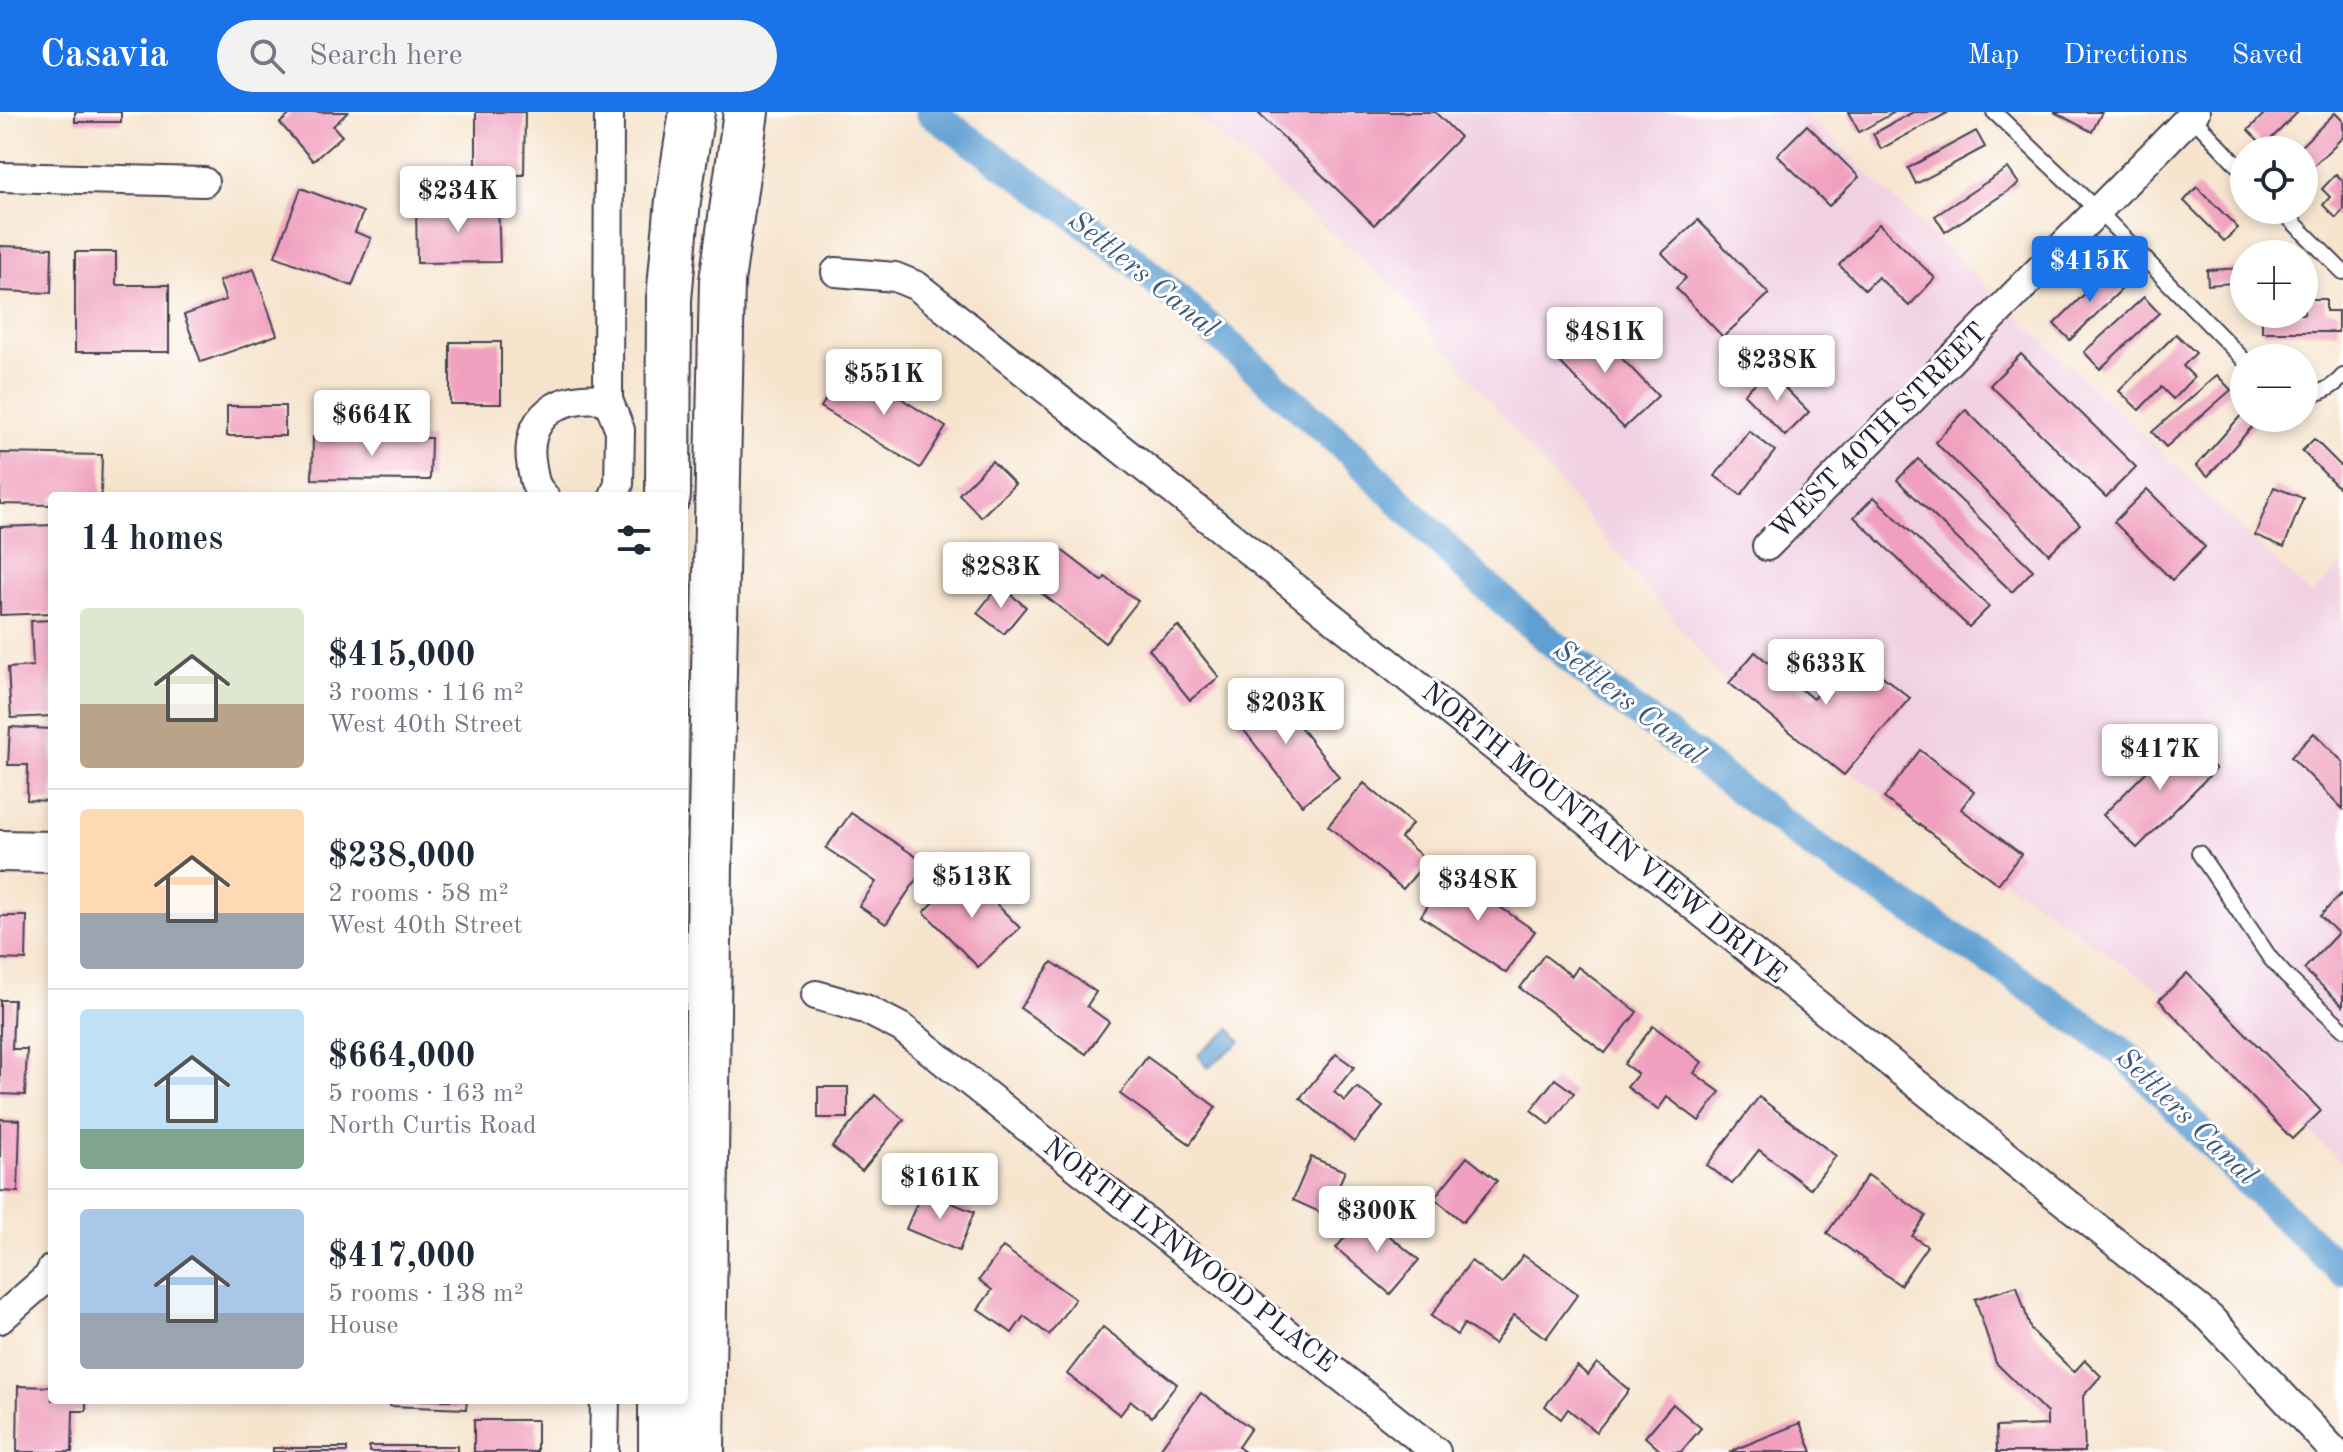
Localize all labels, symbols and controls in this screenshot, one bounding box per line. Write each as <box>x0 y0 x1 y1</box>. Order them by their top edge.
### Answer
search box <box>217 20 777 92</box>
icon: search <box>245 34 289 78</box>
text: Casavia <box>40 37 169 75</box>
text: Search here <box>309 41 462 71</box>
text: Map <box>1967 42 2019 70</box>
text: Directions <box>2063 42 2188 70</box>
text: Saved <box>2232 42 2303 70</box>
map controls <box>2230 136 2318 432</box>
button: locate <box>2230 136 2318 224</box>
pin: $234K <box>402 166 514 234</box>
text: $234K <box>418 179 498 205</box>
water label: Settlers Canal <box>1062 206 1224 344</box>
pin: $415K <box>2034 236 2146 304</box>
button: + <box>2230 240 2318 328</box>
text: $415K <box>2050 249 2130 275</box>
pin: $481K <box>1549 307 1661 375</box>
street label: WEST 40TH STREET <box>1767 319 1993 545</box>
text: $481K <box>1565 320 1645 346</box>
pin: $238K <box>1721 335 1833 403</box>
button: − <box>2230 344 2318 432</box>
text: $238K <box>1737 348 1817 374</box>
pin: $551K <box>828 349 940 417</box>
text: $551K <box>844 362 924 388</box>
pin: $664K <box>316 390 428 458</box>
text: $664K <box>332 403 412 429</box>
icon: filters <box>612 518 656 562</box>
text: 14 homes <box>80 523 223 557</box>
pin: $283K <box>945 542 1057 610</box>
text: $283K <box>961 555 1041 581</box>
water label: Settlers Canal <box>1548 635 1711 771</box>
text: $415,000 <box>328 639 476 673</box>
pin: $633K <box>1770 639 1882 707</box>
icon: home <box>144 640 240 736</box>
text: $633K <box>1786 652 1866 678</box>
pin: $203K <box>1230 678 1342 746</box>
street label: NORTH MOUNTAIN VIEW DRIVE <box>1415 678 1791 990</box>
text: 3 rooms · 116 m² <box>328 680 524 706</box>
text: $203K <box>1246 691 1326 717</box>
text: West 40th Street <box>328 712 522 738</box>
pin: $417K <box>2104 724 2216 792</box>
text: $417K <box>2120 737 2200 763</box>
text: $238,000 <box>328 840 476 874</box>
icon: home <box>144 841 240 937</box>
pin: $513K <box>916 852 1028 920</box>
pin: $348K <box>1422 855 1534 923</box>
text: $513K <box>932 865 1012 891</box>
text: $348K <box>1438 868 1518 894</box>
text: 2 rooms · 58 m² <box>328 881 509 907</box>
text: West 40th Street <box>328 913 522 939</box>
text: $664,000 <box>328 1040 476 1074</box>
icon: home <box>144 1041 240 1137</box>
water label: Settlers Canal <box>2110 1043 2262 1192</box>
text: 5 rooms · 163 m² <box>328 1081 524 1107</box>
text: North Curtis Road <box>328 1113 537 1139</box>
street label: NORTH LYNWOOD PLACE <box>1037 1133 1341 1379</box>
pin: $161K <box>884 1153 996 1221</box>
text: $161K <box>900 1166 980 1192</box>
pin: $300K <box>1321 1186 1433 1254</box>
text: $300K <box>1337 1199 1417 1225</box>
text: $417,000 <box>328 1240 476 1274</box>
icon: home <box>144 1241 240 1337</box>
text: 5 rooms · 138 m² <box>328 1281 524 1307</box>
text: House <box>328 1313 399 1339</box>

